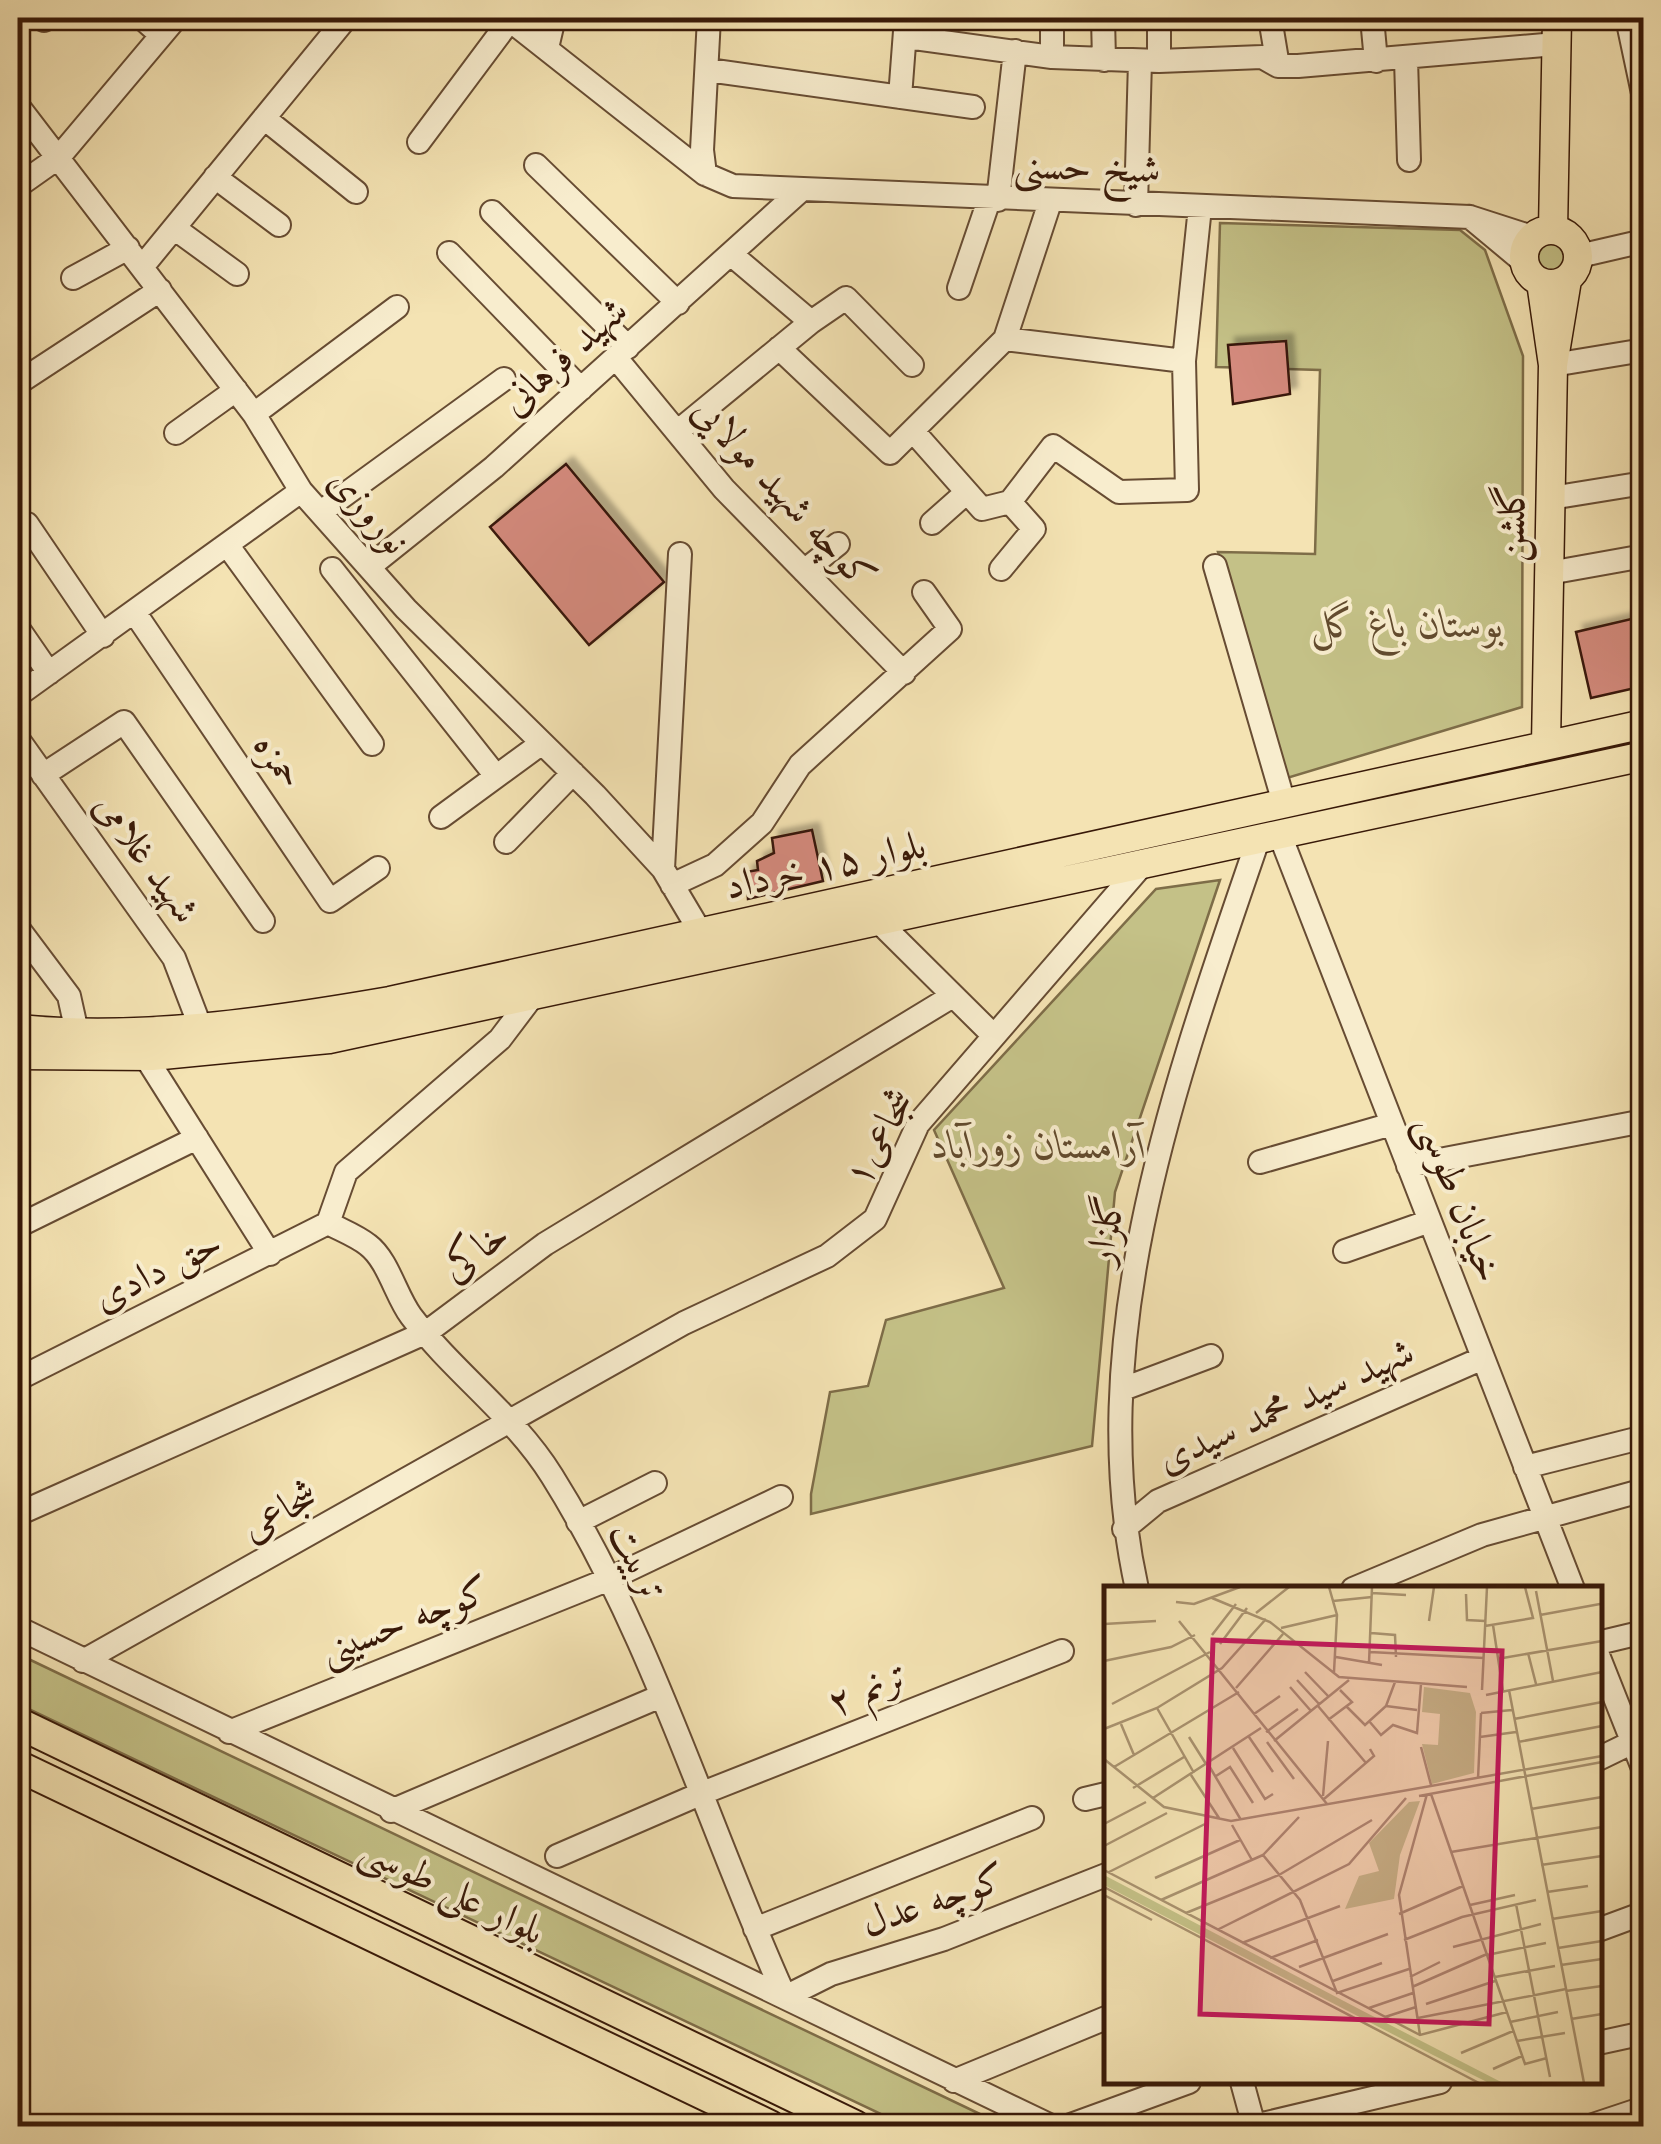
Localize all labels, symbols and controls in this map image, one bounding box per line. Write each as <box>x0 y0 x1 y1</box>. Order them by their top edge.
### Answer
street label: شیخ حسنی <box>1012 147 1161 205</box>
street label: شهید فرهانی <box>495 292 638 426</box>
street label: کوچه شهید مولایی <box>680 390 882 601</box>
street label: نوروزی <box>318 462 415 565</box>
street label: گلشن <box>1486 483 1539 563</box>
park label: بوستان باغ گل <box>1310 600 1505 657</box>
street label: حمزه <box>242 727 309 798</box>
street label: شهید غلامی <box>83 787 205 933</box>
street label: بلوار ۱۵ خرداد <box>722 827 930 909</box>
street label: شجاعی۱ <box>838 1083 924 1194</box>
street label: خیابان طوسی <box>1402 1110 1507 1290</box>
park label: آرامستان زورآباد <box>931 1121 1147 1168</box>
street label: گلزار <box>1074 1192 1136 1273</box>
street label: خاکی <box>431 1209 517 1291</box>
street label: حق دادی <box>88 1225 229 1321</box>
street label: شهید سید محمد سیدی <box>1153 1333 1421 1484</box>
street label: شجاعی <box>236 1475 326 1550</box>
street label: تربیت <box>599 1517 671 1608</box>
street label: کوچه حسینی <box>315 1571 497 1677</box>
inset map <box>1104 1586 1601 2084</box>
street label: ترنم ۲ <box>823 1658 918 1736</box>
street label: بلوار علی طوسی <box>350 1831 550 1960</box>
street label: کوچه عدل <box>857 1859 1013 1950</box>

